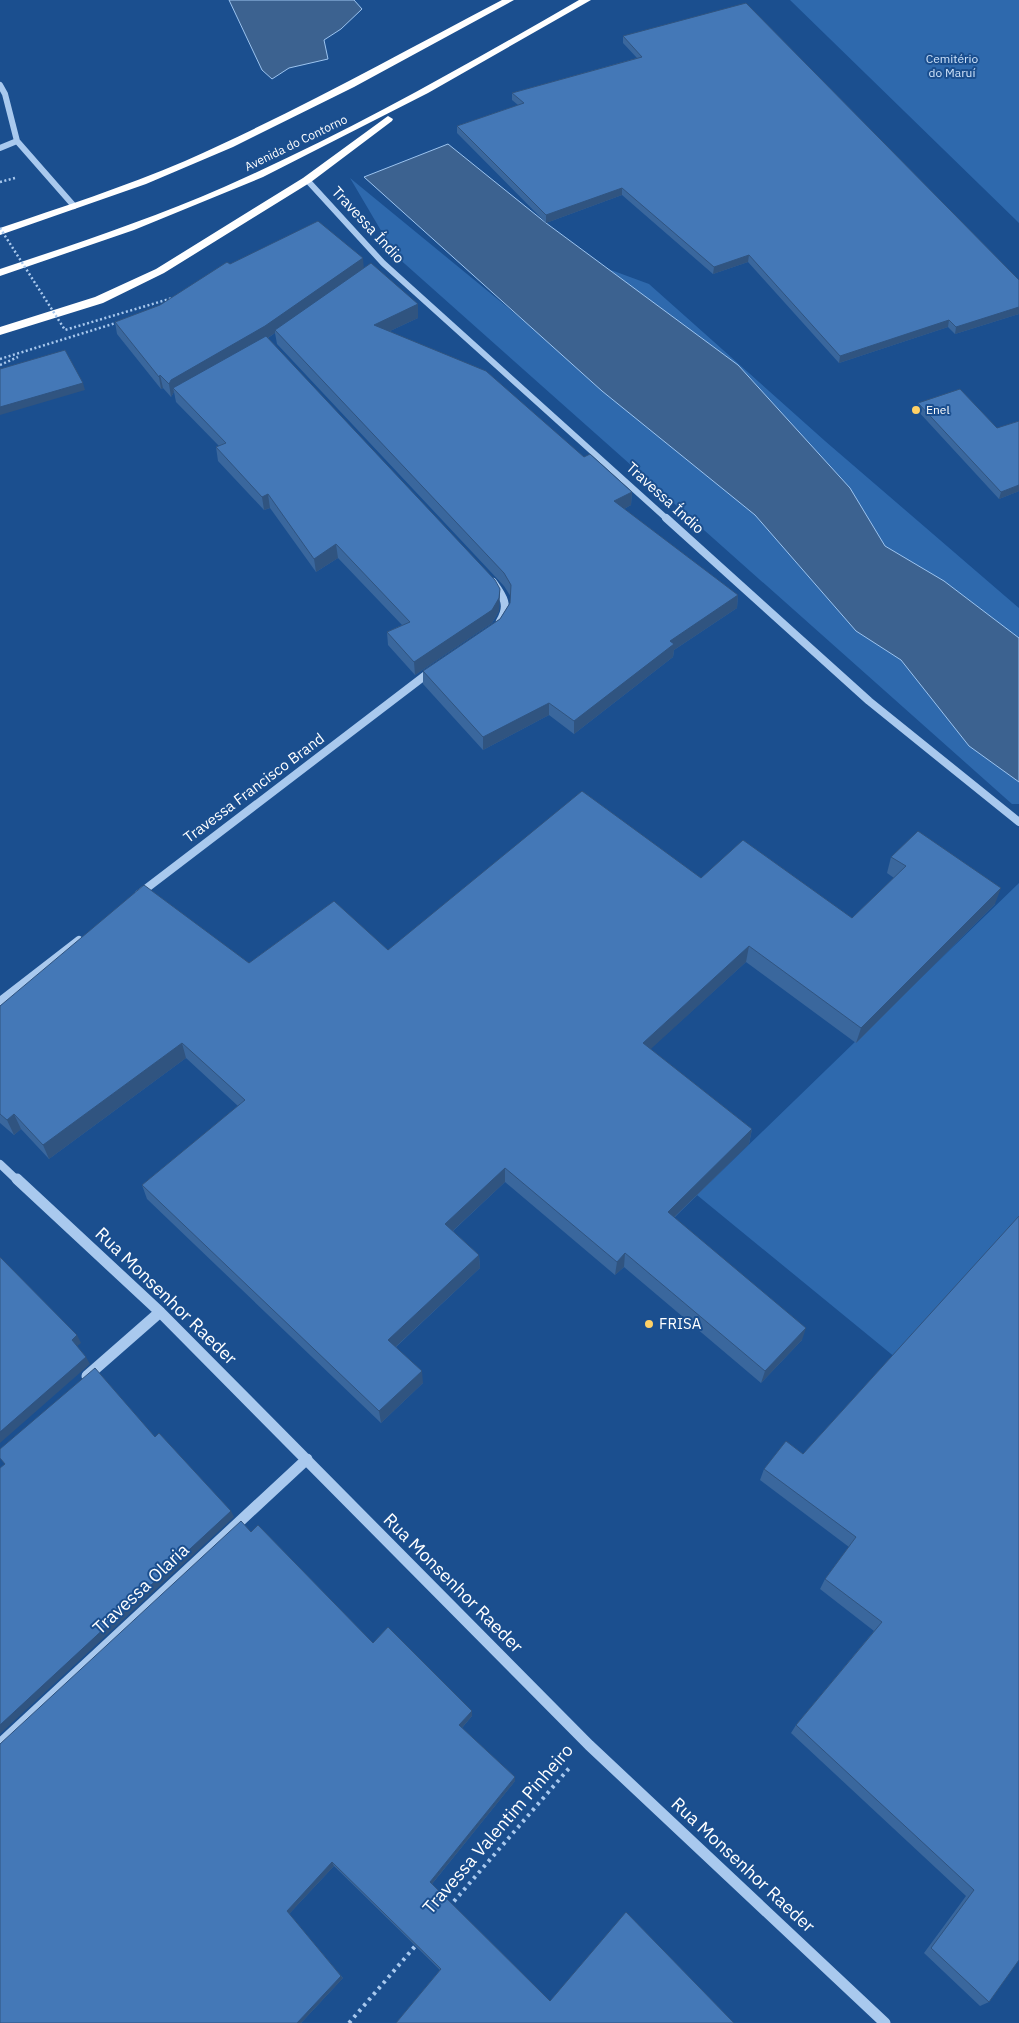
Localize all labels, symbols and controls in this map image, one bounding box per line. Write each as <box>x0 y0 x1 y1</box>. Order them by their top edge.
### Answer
park label: Cemitério do Maruí <box>926 51 978 80</box>
street label: Avenida do Contorno <box>242 111 350 174</box>
street label: Travessa Índio <box>328 182 409 267</box>
place label: Enel <box>926 402 950 417</box>
marker: Enel <box>910 404 922 416</box>
street label: Travessa Índio <box>622 458 708 538</box>
street label: Travessa Francisco Brand <box>180 728 328 847</box>
street label: Rua Monsenhor Raeder <box>91 1222 242 1370</box>
place label: FRISA <box>659 1314 702 1333</box>
marker: FRISA <box>643 1318 655 1330</box>
street label: Rua Monsenhor Raeder <box>379 1508 528 1658</box>
street label: Travessa Olaria <box>88 1538 194 1639</box>
street label: Travessa Valentim Pinheiro <box>417 1739 578 1918</box>
street label: Rua Monsenhor Raeder <box>667 1792 820 1938</box>

